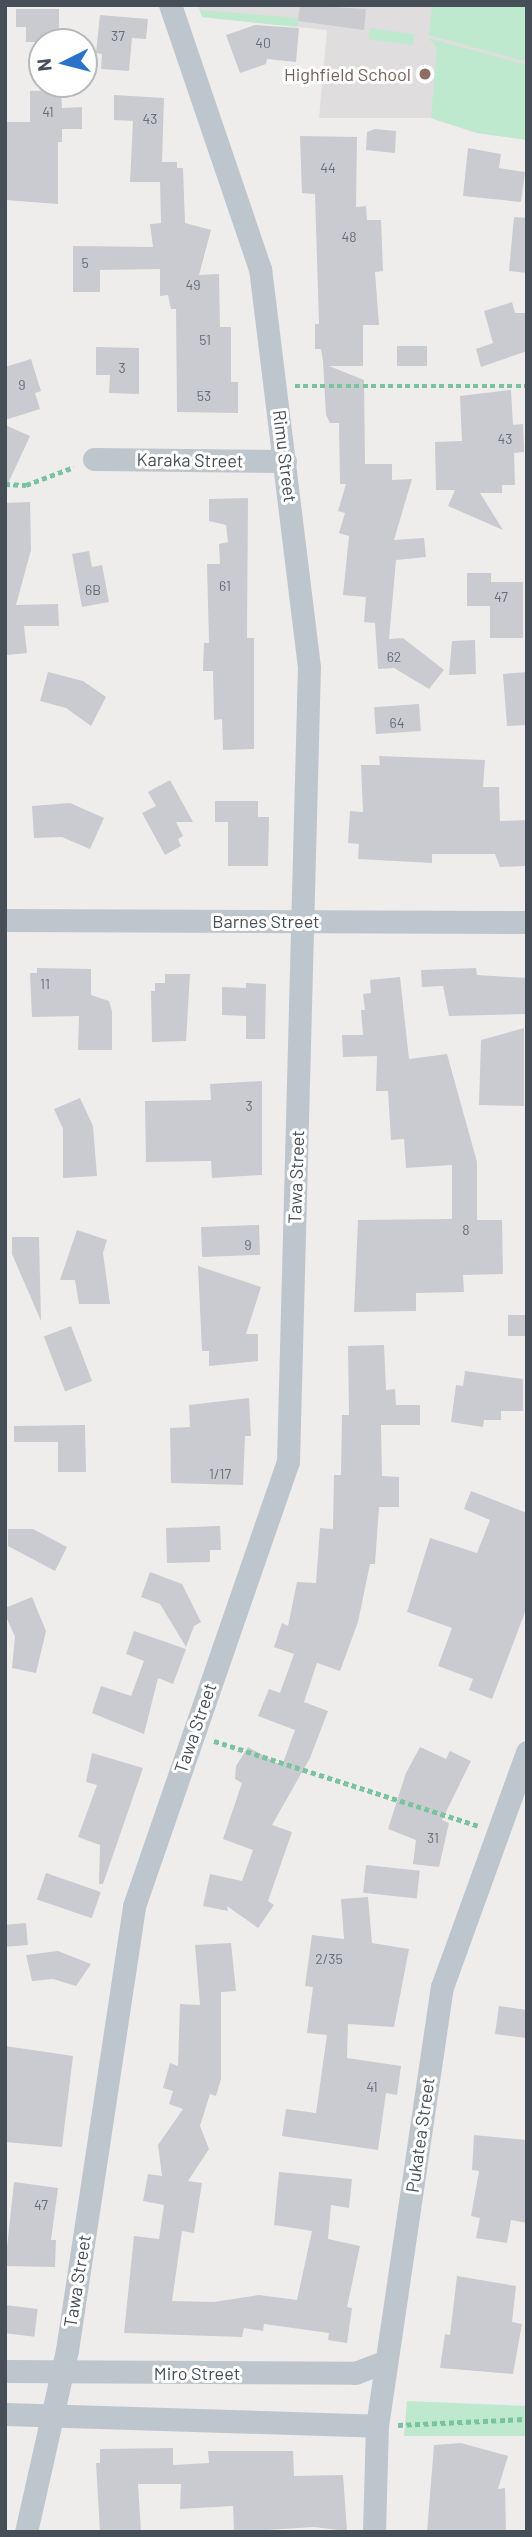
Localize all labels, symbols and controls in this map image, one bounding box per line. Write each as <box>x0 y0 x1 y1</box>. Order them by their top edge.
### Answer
north arrow <box>28 28 98 98</box>
house number: 37 <box>111 28 125 44</box>
house number: 40 <box>255 35 271 51</box>
text: N <box>32 58 56 73</box>
place label: Highfield School <box>284 63 411 85</box>
marker: Highfield School <box>417 66 433 82</box>
house number: 41 <box>42 104 54 120</box>
house number: 43 <box>143 111 157 127</box>
house number: 44 <box>320 160 336 176</box>
house number: 48 <box>341 229 357 245</box>
house number: 5 <box>81 255 89 271</box>
house number: 49 <box>185 277 201 293</box>
house number: 51 <box>199 332 211 348</box>
house number: 3 <box>118 360 126 376</box>
house number: 9 <box>18 377 26 393</box>
house number: 53 <box>197 388 211 404</box>
street label: Rimu Street <box>269 409 301 503</box>
house number: 43 <box>498 431 512 447</box>
street label: Karaka Street <box>136 448 244 472</box>
house number: 61 <box>219 578 231 594</box>
house number: 6B <box>85 582 101 598</box>
house number: 47 <box>494 589 508 605</box>
house number: 62 <box>387 649 401 665</box>
house number: 64 <box>390 715 404 731</box>
street label: Barnes Street <box>212 910 320 932</box>
house number: 11 <box>40 976 50 992</box>
house number: 3 <box>245 1098 253 1114</box>
street label: Tawa Street <box>284 1130 308 1224</box>
house number: 8 <box>462 1222 470 1238</box>
house number: 9 <box>244 1237 252 1253</box>
house number: 1/17 <box>209 1466 231 1482</box>
street label: Tawa Street <box>170 1680 220 1776</box>
house number: 31 <box>427 1830 439 1846</box>
house number: 2/35 <box>315 1951 343 1967</box>
street label: Pukatea Street <box>401 2076 439 2194</box>
house number: 41 <box>366 2079 378 2095</box>
house number: 47 <box>34 2197 48 2213</box>
street label: Tawa Street <box>59 2233 95 2329</box>
street label: Miro Street <box>154 2362 240 2384</box>

